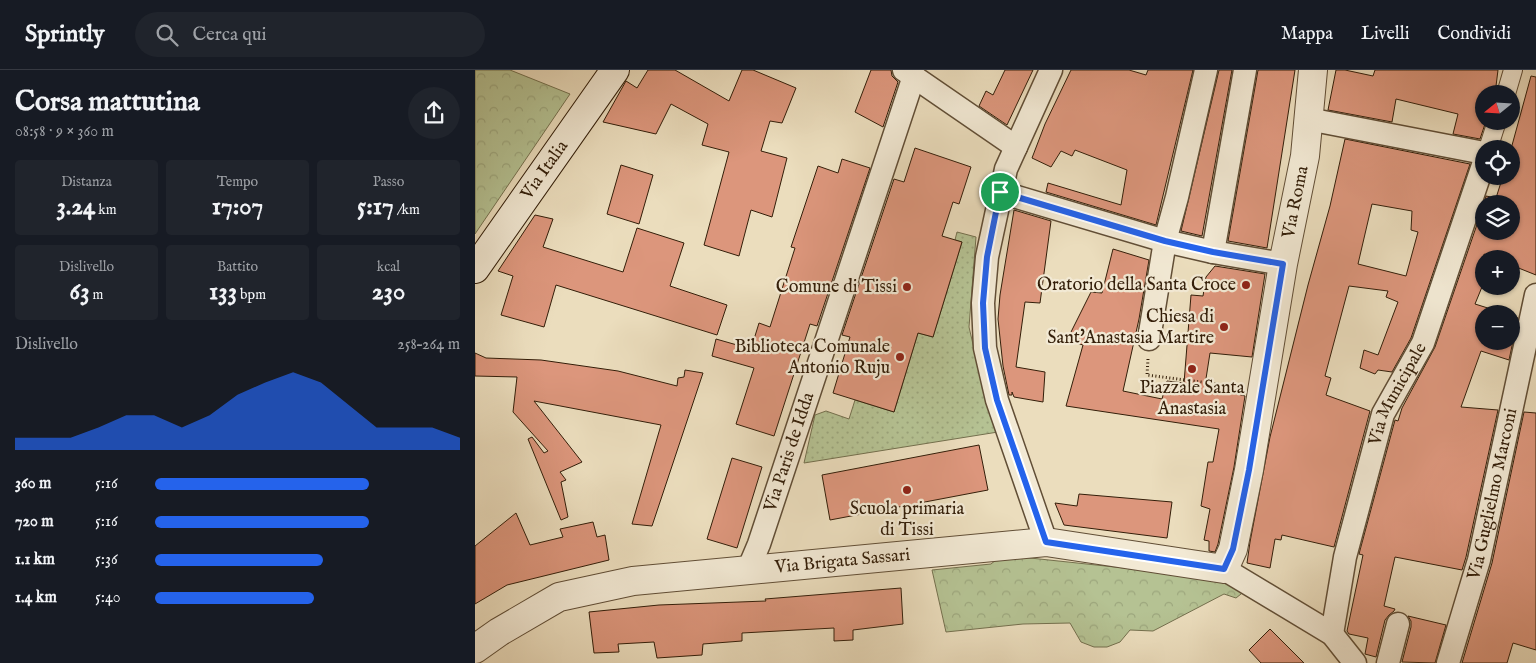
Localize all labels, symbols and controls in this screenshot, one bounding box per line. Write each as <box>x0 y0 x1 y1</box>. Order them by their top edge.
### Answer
search box <box>135 12 485 57</box>
text: Sprintly <box>25 19 105 50</box>
icon: search <box>153 21 181 49</box>
text: Cerca qui <box>193 23 267 47</box>
text: Mappa <box>1281 23 1333 46</box>
text: Livelli <box>1361 23 1409 46</box>
text: Condividi <box>1437 23 1511 46</box>
text: Corsa mattutina <box>15 85 200 120</box>
north arrow <box>1475 85 1520 130</box>
map controls <box>1475 85 1520 350</box>
button: share <box>408 87 460 139</box>
text: 08:58 · 9 × 360 m <box>15 122 114 142</box>
street label: Via Italia <box>515 136 574 205</box>
button: locate <box>1475 140 1520 185</box>
street label: Via Roma <box>1277 164 1314 241</box>
pin <box>979 171 1021 213</box>
text: Distanza <box>61 173 112 191</box>
text: Tempo <box>217 173 258 191</box>
text: Passo <box>373 173 404 191</box>
icon: arrive <box>986 178 1014 206</box>
text: 3.24 <box>56 191 95 223</box>
text: 17:07 <box>212 191 263 223</box>
text: 5:17 <box>357 191 394 223</box>
button: layers <box>1475 195 1520 240</box>
text: km <box>95 201 117 219</box>
text: /km <box>394 201 420 219</box>
button: + <box>1475 250 1520 295</box>
text: Dislivello <box>59 258 114 276</box>
text: Battito <box>217 258 258 276</box>
text: kcal <box>377 258 400 276</box>
place label: Oratorio della Santa Croce <box>1037 274 1236 297</box>
text: 63 <box>70 276 90 308</box>
text: 133 <box>209 276 237 308</box>
text: 230 <box>372 276 405 308</box>
place label: Comune di Tissi <box>776 276 897 299</box>
marker: Oratorio della Santa Croce <box>1240 279 1252 291</box>
marker: Comune di Tissi <box>901 281 913 293</box>
text: m <box>90 286 103 304</box>
text: bpm <box>237 286 266 304</box>
button: − <box>1475 305 1520 350</box>
place label: Chiesa di Sant'Anastasia Martire <box>1047 306 1214 350</box>
marker: Chiesa di Sant'Anastasia Martire <box>1218 321 1230 333</box>
text: Dislivello <box>15 335 78 355</box>
text: 258–264 m <box>397 335 460 355</box>
place label: Biblioteca Comunale Antonio Ruju <box>734 336 890 380</box>
street label: Via Municipale <box>1363 339 1432 449</box>
marker: Biblioteca Comunale Antonio Ruju <box>894 351 906 363</box>
marker: Piazzale Santa Anastasia <box>1186 363 1198 375</box>
place label: Piazzale Santa Anastasia <box>1140 377 1245 421</box>
street label: Via Paris de Idda <box>759 389 820 516</box>
street label: Via Guglielmo Marconi <box>1462 406 1523 584</box>
text: 360 m <box>15 474 51 494</box>
text: 5:16 <box>95 474 118 494</box>
marker: Scuola primaria di Tissi <box>901 484 913 496</box>
place label: Scuola primaria di Tissi <box>850 498 964 542</box>
text: 720 m <box>15 512 54 532</box>
text: 5:16 <box>95 512 118 532</box>
street label: Via Brigata Sassari <box>773 543 911 579</box>
text: 1.1 km <box>15 550 55 570</box>
text: 5:36 <box>95 550 118 570</box>
text: 1.4 km <box>15 588 57 608</box>
text: 5:40 <box>95 588 121 608</box>

